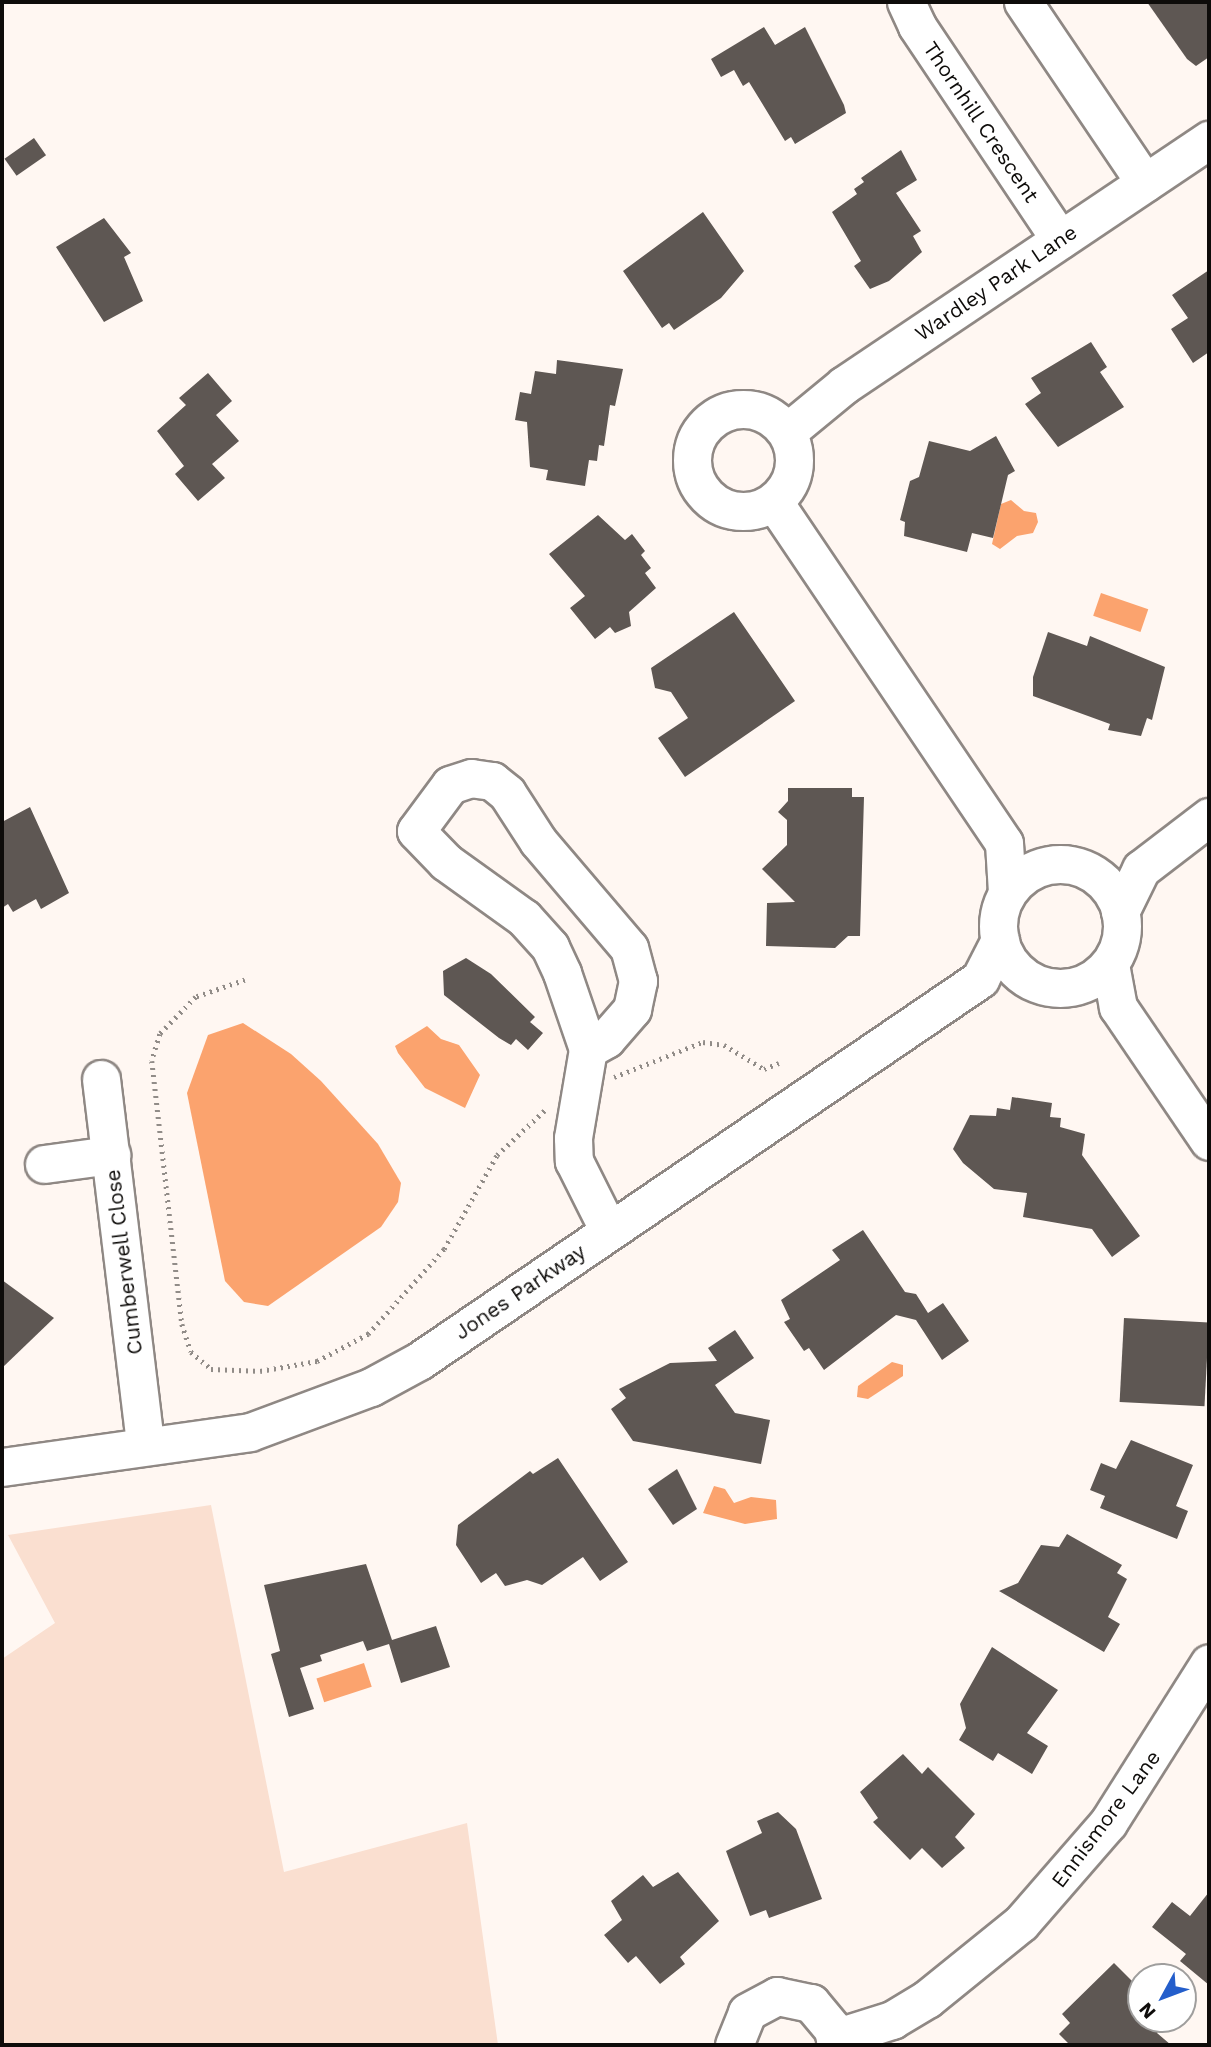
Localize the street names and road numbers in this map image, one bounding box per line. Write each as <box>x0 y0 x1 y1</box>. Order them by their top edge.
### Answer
street label: Thornhill Crescent <box>918 36 1044 208</box>
street label: Wardley Park Lane <box>910 219 1082 347</box>
street label: Cumberwell Close <box>100 1168 148 1356</box>
street label: Jones Parkway <box>450 1239 590 1345</box>
street label: Ennismore Lane <box>1046 1745 1166 1893</box>

